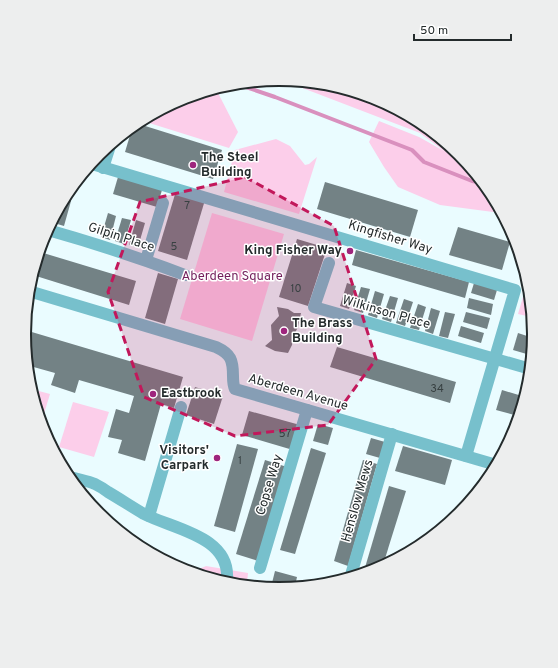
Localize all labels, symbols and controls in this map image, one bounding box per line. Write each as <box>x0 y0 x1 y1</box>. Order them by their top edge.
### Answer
scale bar <box>414 16 511 42</box>
text: 50 m <box>420 23 448 39</box>
place label: The Steel Building <box>201 150 258 181</box>
marker: The Steel Building <box>188 160 198 170</box>
house number: 7 <box>184 199 190 213</box>
street label: Kingfisher Way <box>346 218 434 258</box>
street label: Gilpin Place <box>86 220 156 256</box>
house number: 5 <box>171 240 178 254</box>
place label: King Fisher Way <box>244 243 343 259</box>
marker: King Fisher Way <box>345 246 355 256</box>
park label: Aberdeen Square <box>181 269 283 285</box>
house number: 10 <box>290 282 302 296</box>
street label: Wilkinson Place <box>340 293 432 333</box>
place label: The Brass Building <box>292 316 352 347</box>
marker: The Brass Building <box>279 326 289 336</box>
street label: Aberdeen Avenue <box>246 371 350 415</box>
house number: 34 <box>430 382 444 396</box>
place label: Eastbrook <box>161 386 222 402</box>
marker: Eastbrook <box>148 389 158 399</box>
house number: 57 <box>279 427 291 441</box>
place label: Visitors' Carpark <box>159 443 209 474</box>
street label: Copse Way <box>253 452 287 517</box>
marker: Visitors' Carpark <box>212 453 222 463</box>
house number: 1 <box>238 454 242 468</box>
street label: Henslow Mews <box>339 458 377 544</box>

